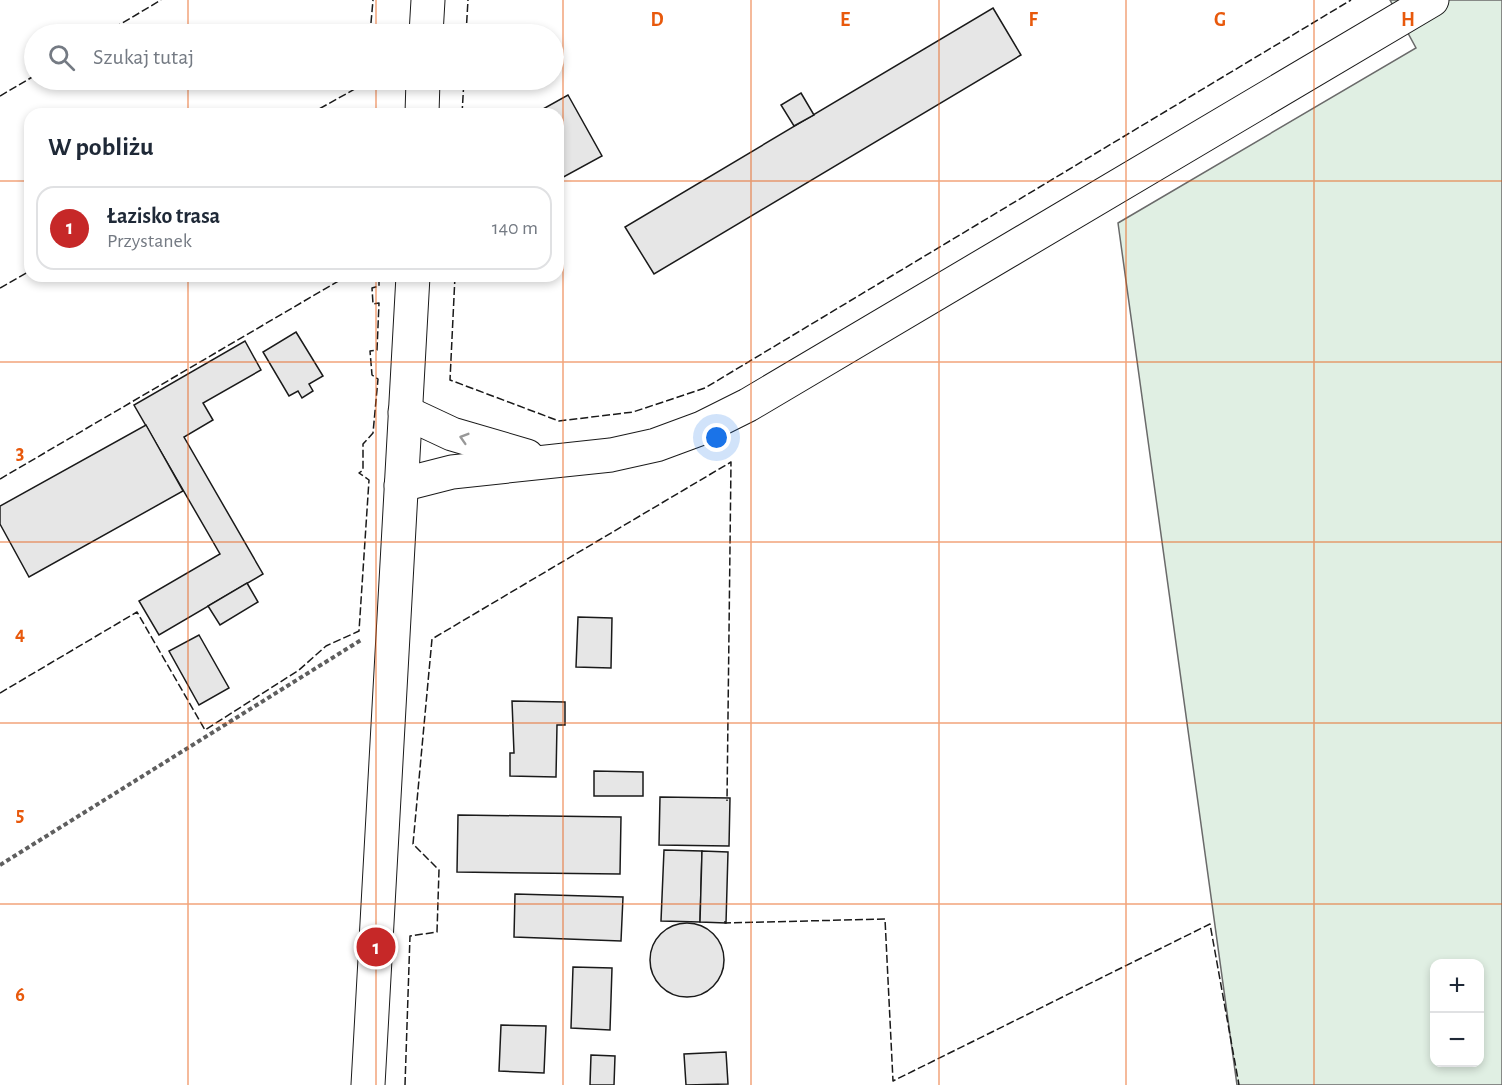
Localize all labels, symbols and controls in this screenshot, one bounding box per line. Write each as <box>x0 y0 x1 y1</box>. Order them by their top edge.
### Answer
text: D <box>650 10 664 30</box>
text: E <box>840 10 850 30</box>
text: F <box>1028 10 1038 30</box>
text: G <box>1214 10 1226 30</box>
text: H <box>1401 10 1415 30</box>
search box <box>24 24 564 90</box>
icon: search <box>45 41 78 74</box>
text: Szukaj tutaj <box>93 46 194 68</box>
text: W pobliżu <box>48 134 154 160</box>
text: Łazisko trasa <box>107 205 220 227</box>
text: 1 <box>66 218 73 238</box>
text: 140 m <box>492 218 538 238</box>
text: Przystanek <box>107 231 192 251</box>
your location <box>702 423 731 452</box>
one-way arrow <box>459 433 470 445</box>
text: 3 <box>16 443 24 463</box>
text: 4 <box>15 624 25 644</box>
text: 5 <box>16 805 24 825</box>
pin: 1 <box>356 924 395 970</box>
map controls <box>1430 959 1484 1067</box>
button: + <box>1430 959 1484 1013</box>
text: 6 <box>15 985 25 1005</box>
button: − <box>1430 1013 1484 1067</box>

